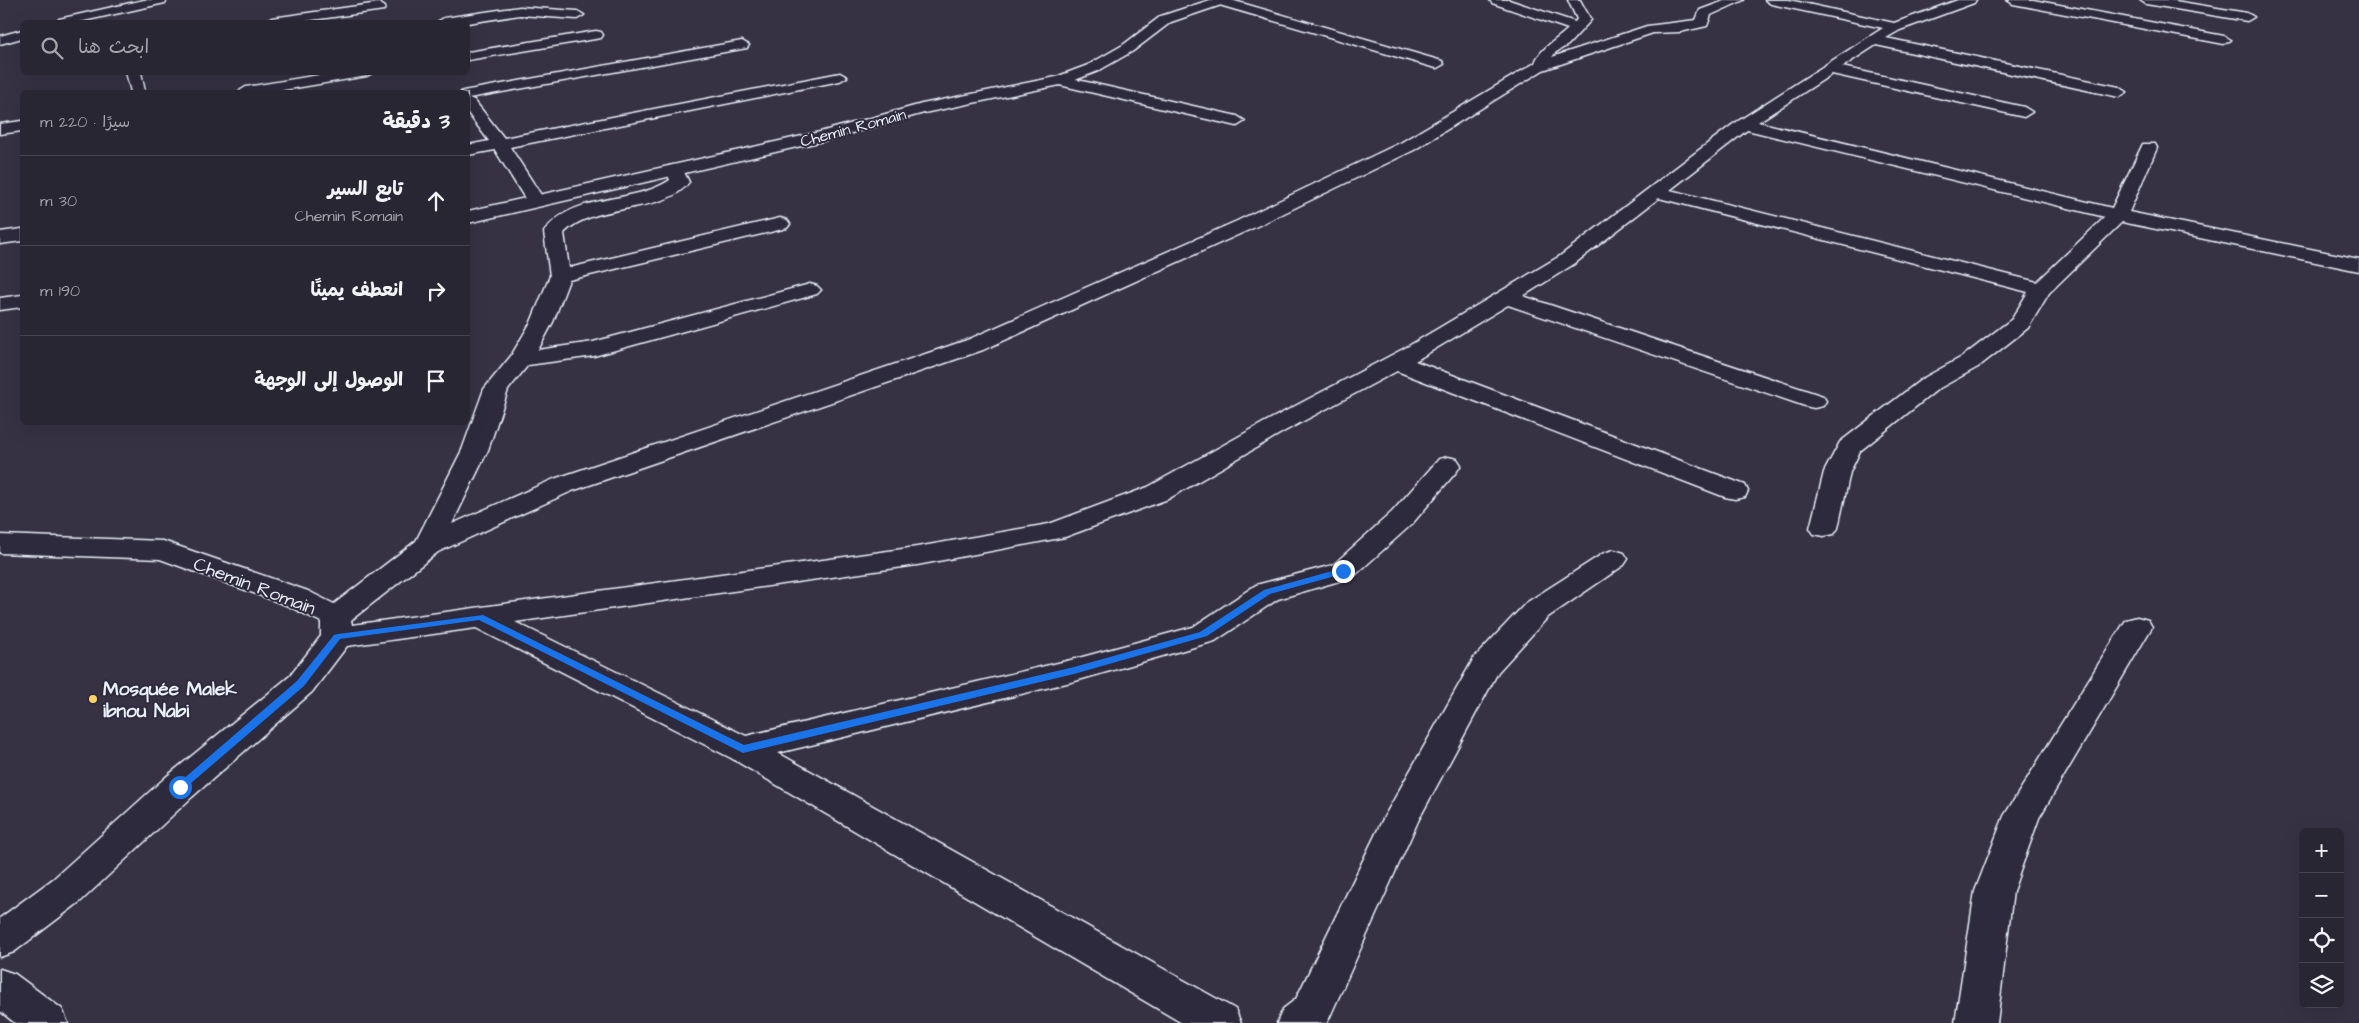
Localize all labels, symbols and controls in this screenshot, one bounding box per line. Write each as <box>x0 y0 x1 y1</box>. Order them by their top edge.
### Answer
search box <box>20 20 470 75</box>
icon: search <box>38 34 66 62</box>
text: ابحث هنا <box>78 34 149 61</box>
street label: Chemin Romain <box>798 103 909 153</box>
text: 3 دقيقة <box>382 107 450 136</box>
text: سيرًا · 220 m <box>40 111 130 133</box>
text: تابع السير <box>328 176 403 203</box>
icon: ahead <box>422 187 450 215</box>
text: 30 m <box>40 190 77 212</box>
text: Chemin Romain <box>294 205 403 227</box>
text: انعطف يمينًا <box>311 277 403 304</box>
icon: right <box>422 277 450 305</box>
text: 190 m <box>40 280 80 302</box>
text: الوصول إلى الوجهة <box>254 367 403 394</box>
icon: arrive <box>422 367 450 395</box>
street label: Chemin Romain <box>189 551 320 622</box>
route end <box>1332 560 1355 583</box>
place label: Mosquée Malek ibnou Nabi <box>103 676 237 725</box>
marker: Mosquée Malek ibnou Nabi <box>87 693 99 705</box>
route start <box>169 776 192 799</box>
map controls <box>2299 828 2344 1008</box>
button: + <box>2299 828 2344 873</box>
button: − <box>2299 873 2344 918</box>
button: locate <box>2299 918 2344 963</box>
button: layers <box>2299 963 2344 1008</box>

